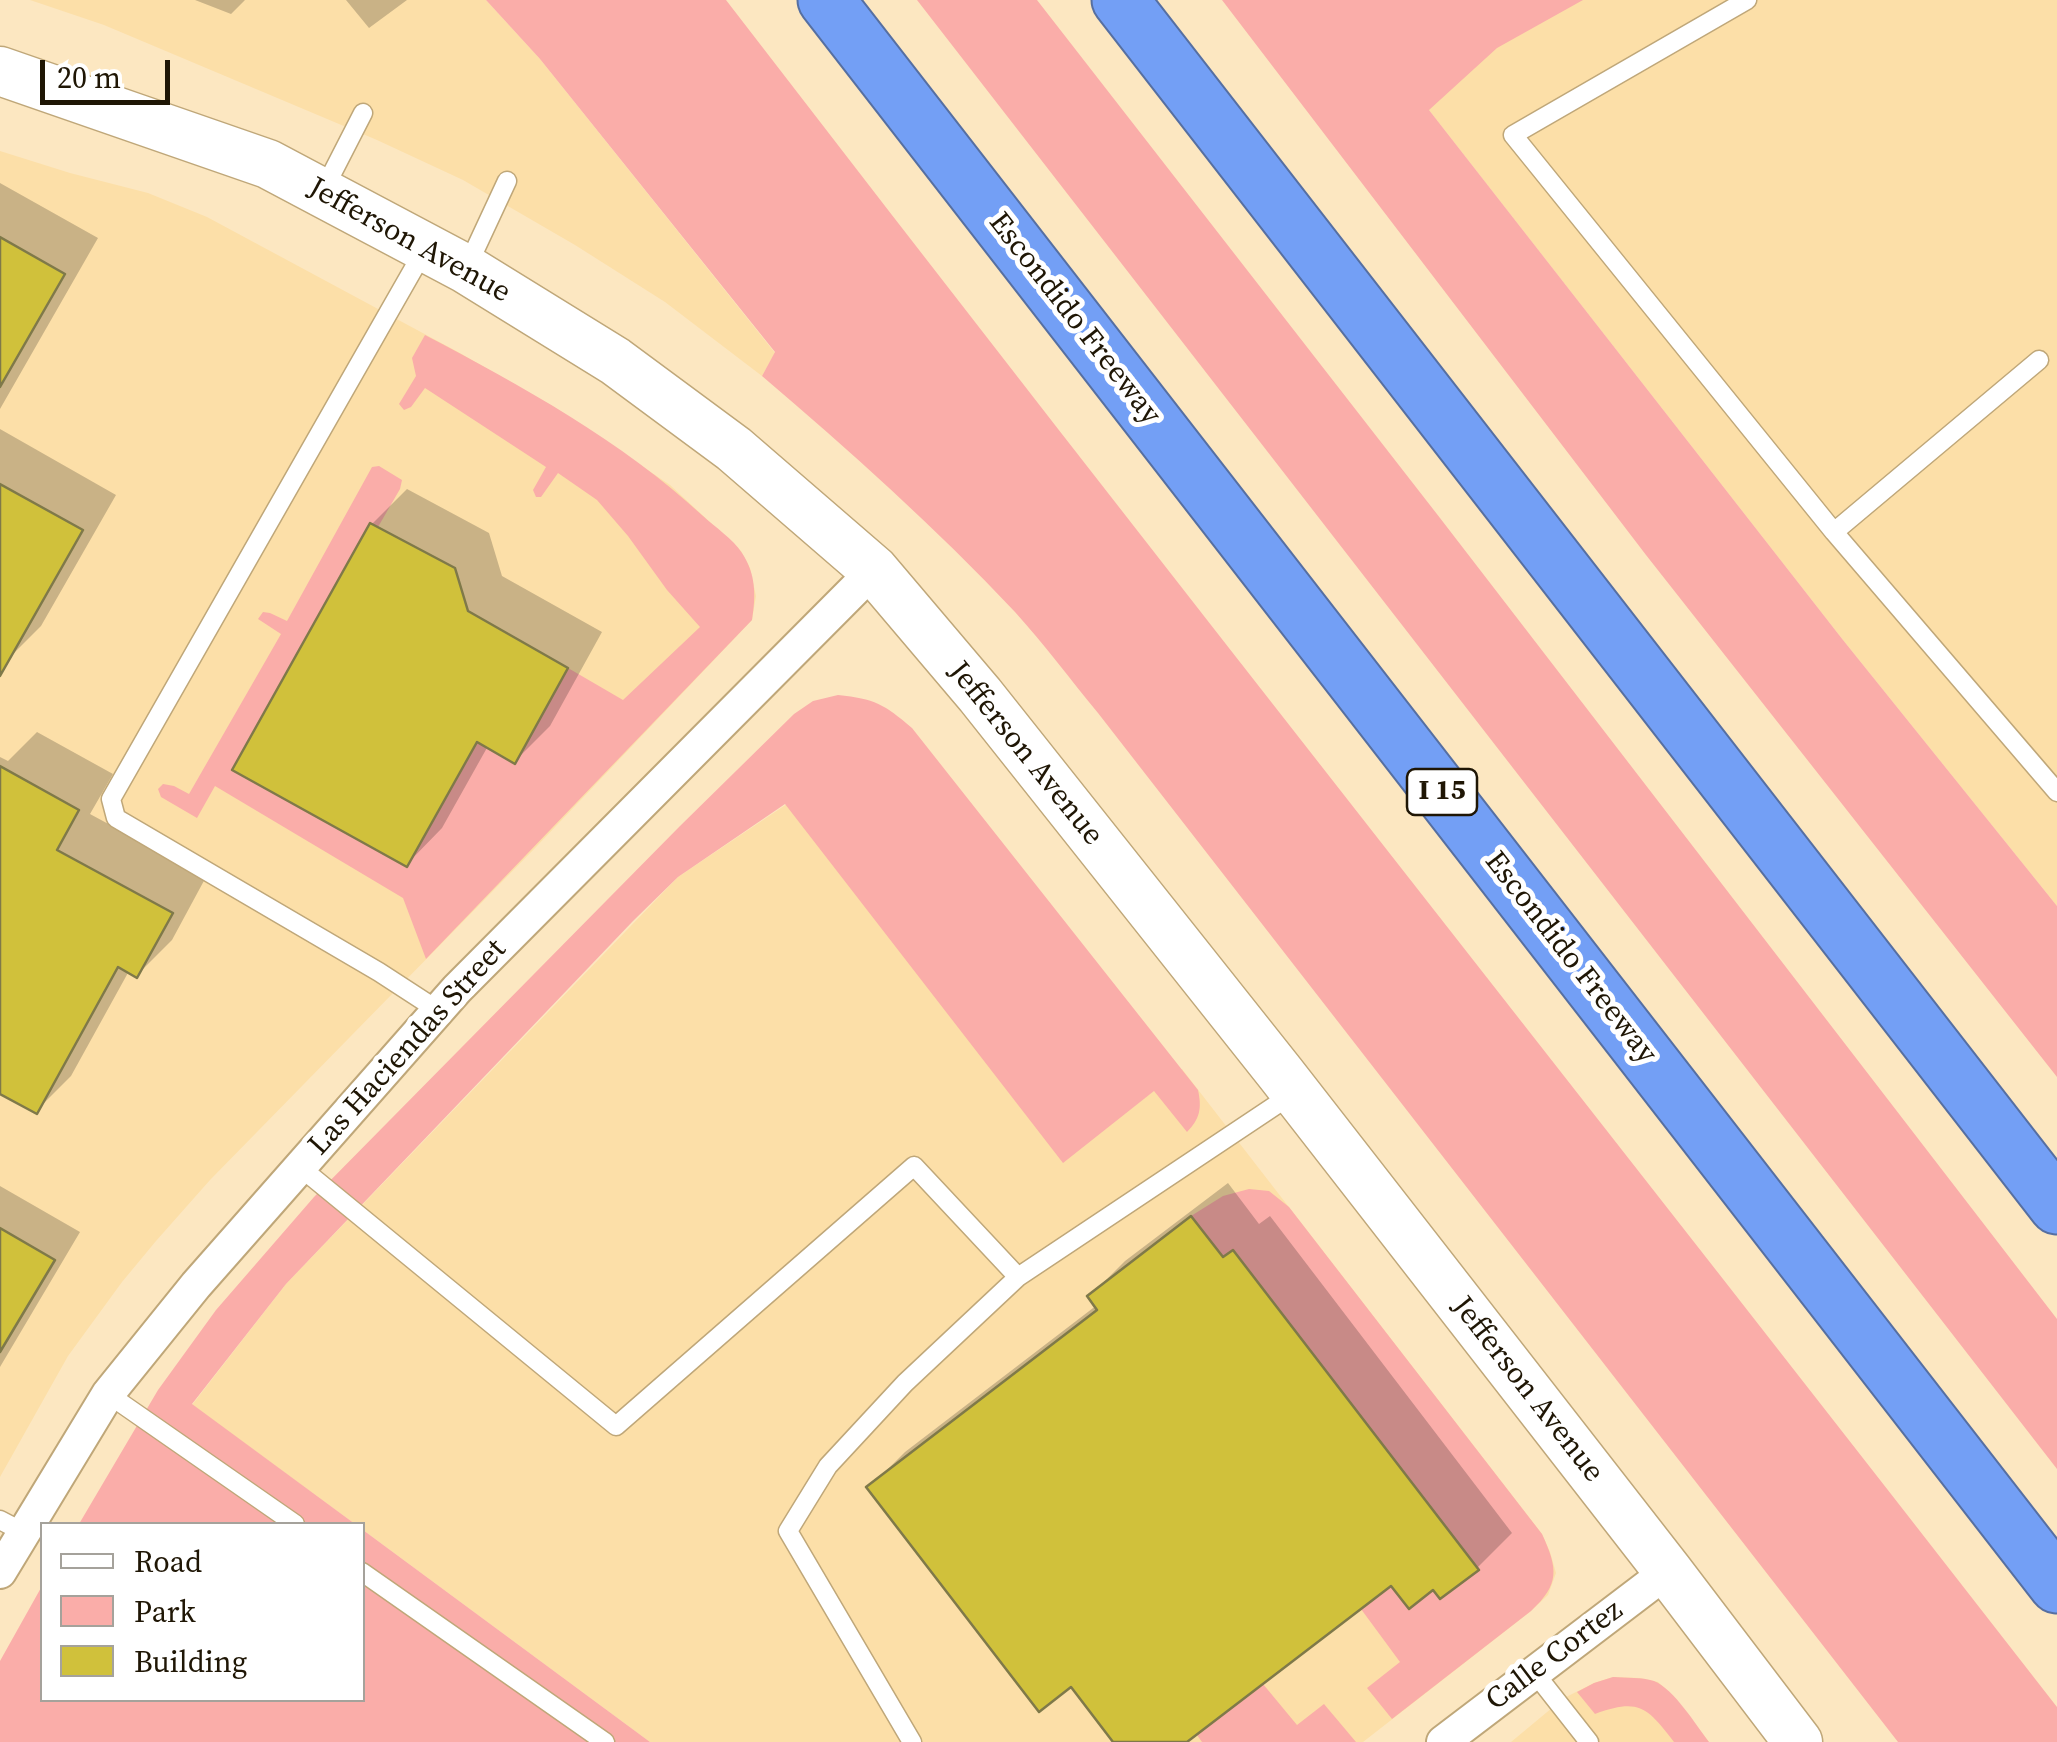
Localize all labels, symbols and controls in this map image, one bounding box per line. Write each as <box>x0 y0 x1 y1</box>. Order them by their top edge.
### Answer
scale bar <box>45 40 175 102</box>
text: 20 m <box>57 57 121 98</box>
street label: Jefferson Avenue <box>302 171 516 311</box>
street label: Escondido Freeway <box>980 206 1168 432</box>
street label: Jefferson Avenue <box>940 655 1110 853</box>
road number: I 15 <box>1407 769 1477 815</box>
street label: Escondido Freeway <box>1476 845 1664 1071</box>
street label: Las Haciendas Street <box>302 933 514 1163</box>
street label: Jefferson Avenue <box>1443 1290 1611 1490</box>
legend <box>40 1522 365 1702</box>
text: Road <box>134 1541 202 1582</box>
text: Park <box>134 1591 196 1632</box>
street label: Calle Cortez <box>1480 1593 1630 1719</box>
text: Building <box>134 1641 247 1682</box>

